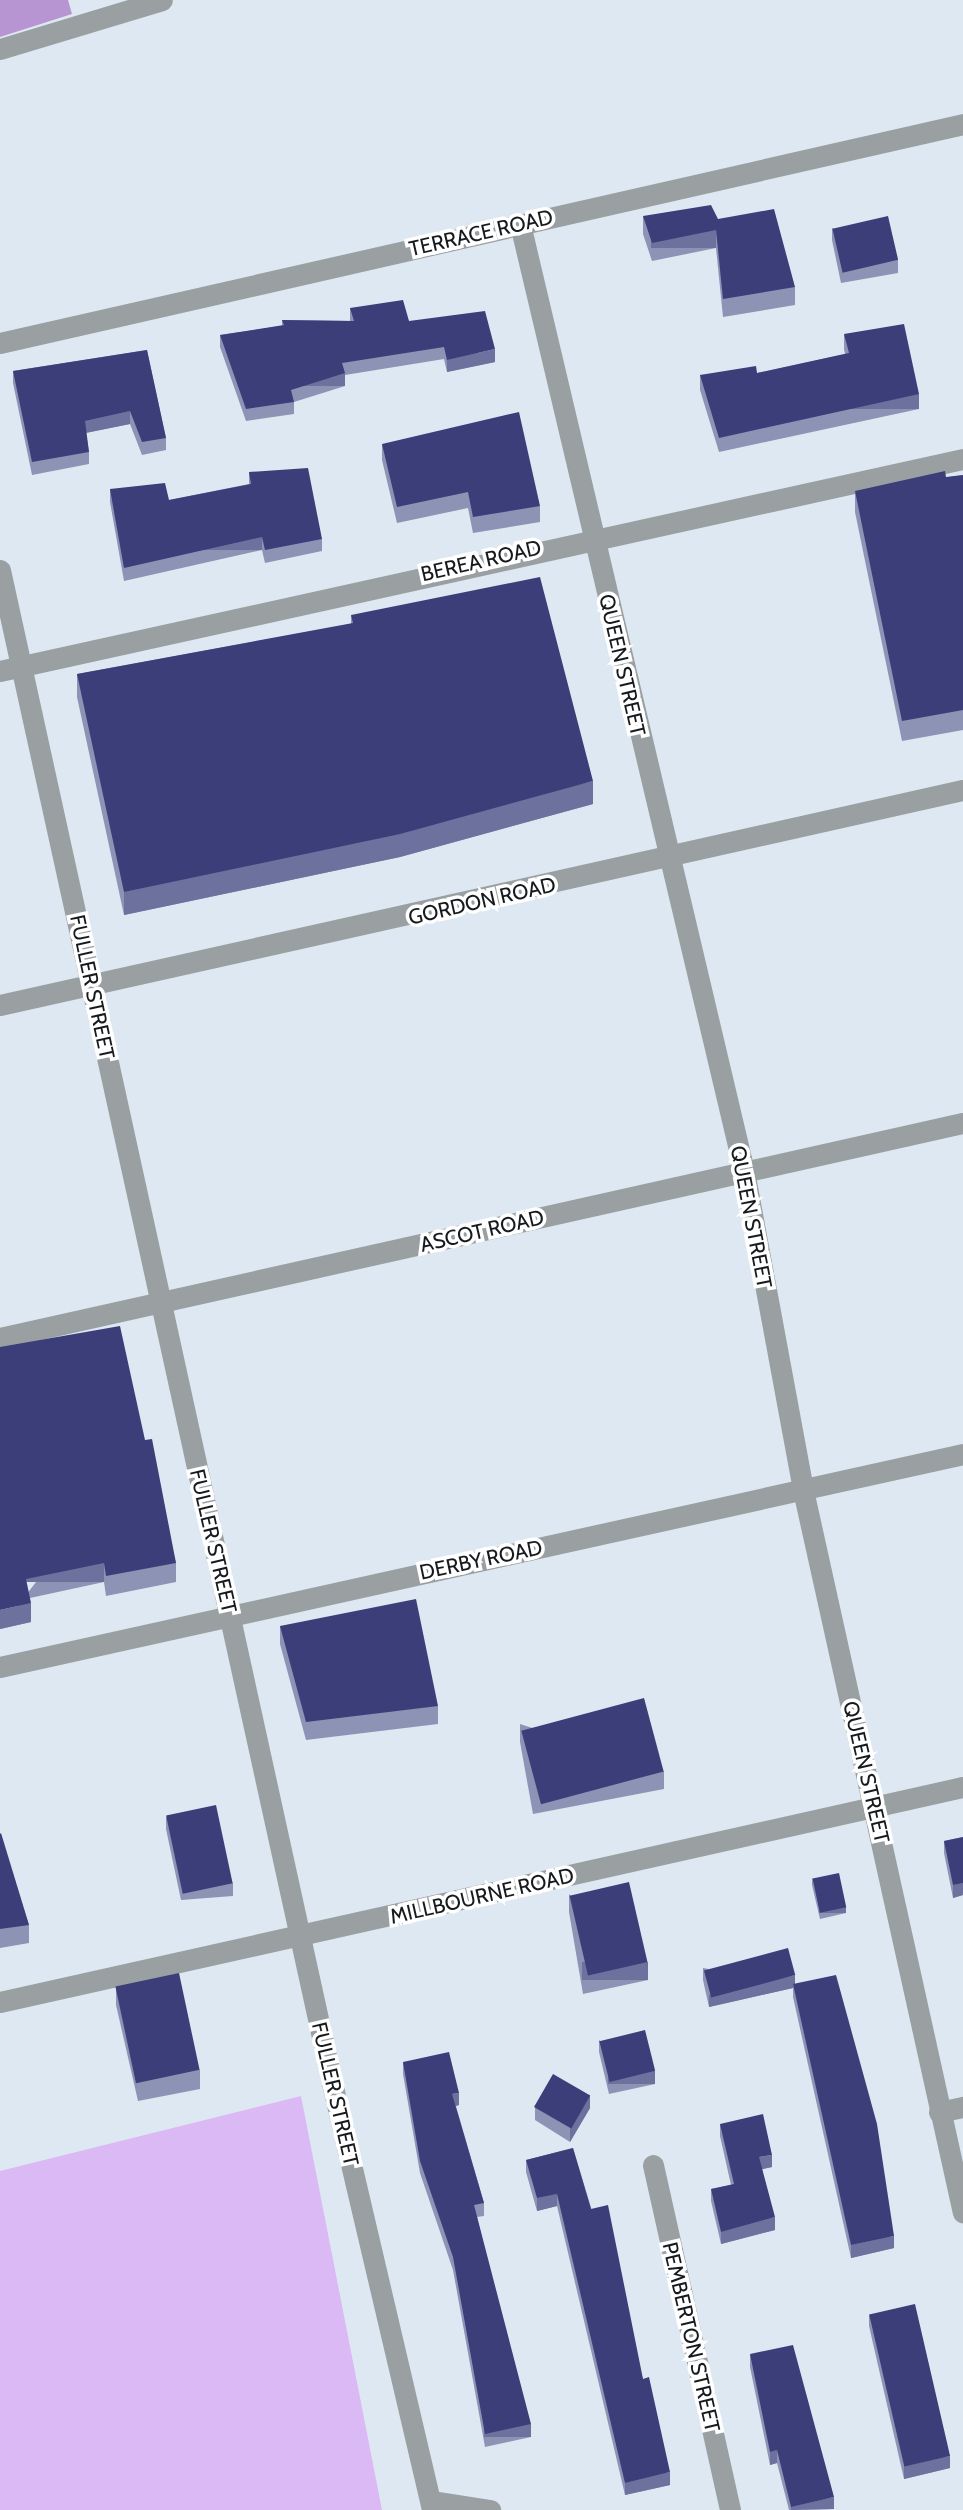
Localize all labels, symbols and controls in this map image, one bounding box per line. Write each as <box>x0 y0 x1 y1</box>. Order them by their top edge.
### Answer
street label: TERRACE ROAD <box>407 204 555 262</box>
street label: BEREA ROAD <box>418 535 544 587</box>
street label: QUEEN STREET <box>593 592 651 738</box>
street label: GORDON ROAD <box>406 872 558 930</box>
street label: FULLER STREET <box>64 913 120 1061</box>
street label: QUEEN STREET <box>725 1144 777 1290</box>
street label: ASCOT ROAD <box>418 1205 546 1257</box>
street label: FULLER STREET <box>184 1467 242 1615</box>
street label: DERBY ROAD <box>417 1535 545 1585</box>
street label: QUEEN STREET <box>837 1699 895 1845</box>
street label: MILLBOURNE ROAD <box>388 1863 576 1929</box>
street label: FULLER STREET <box>306 2020 364 2168</box>
street label: PEMBERTON STREET <box>657 2240 725 2434</box>

